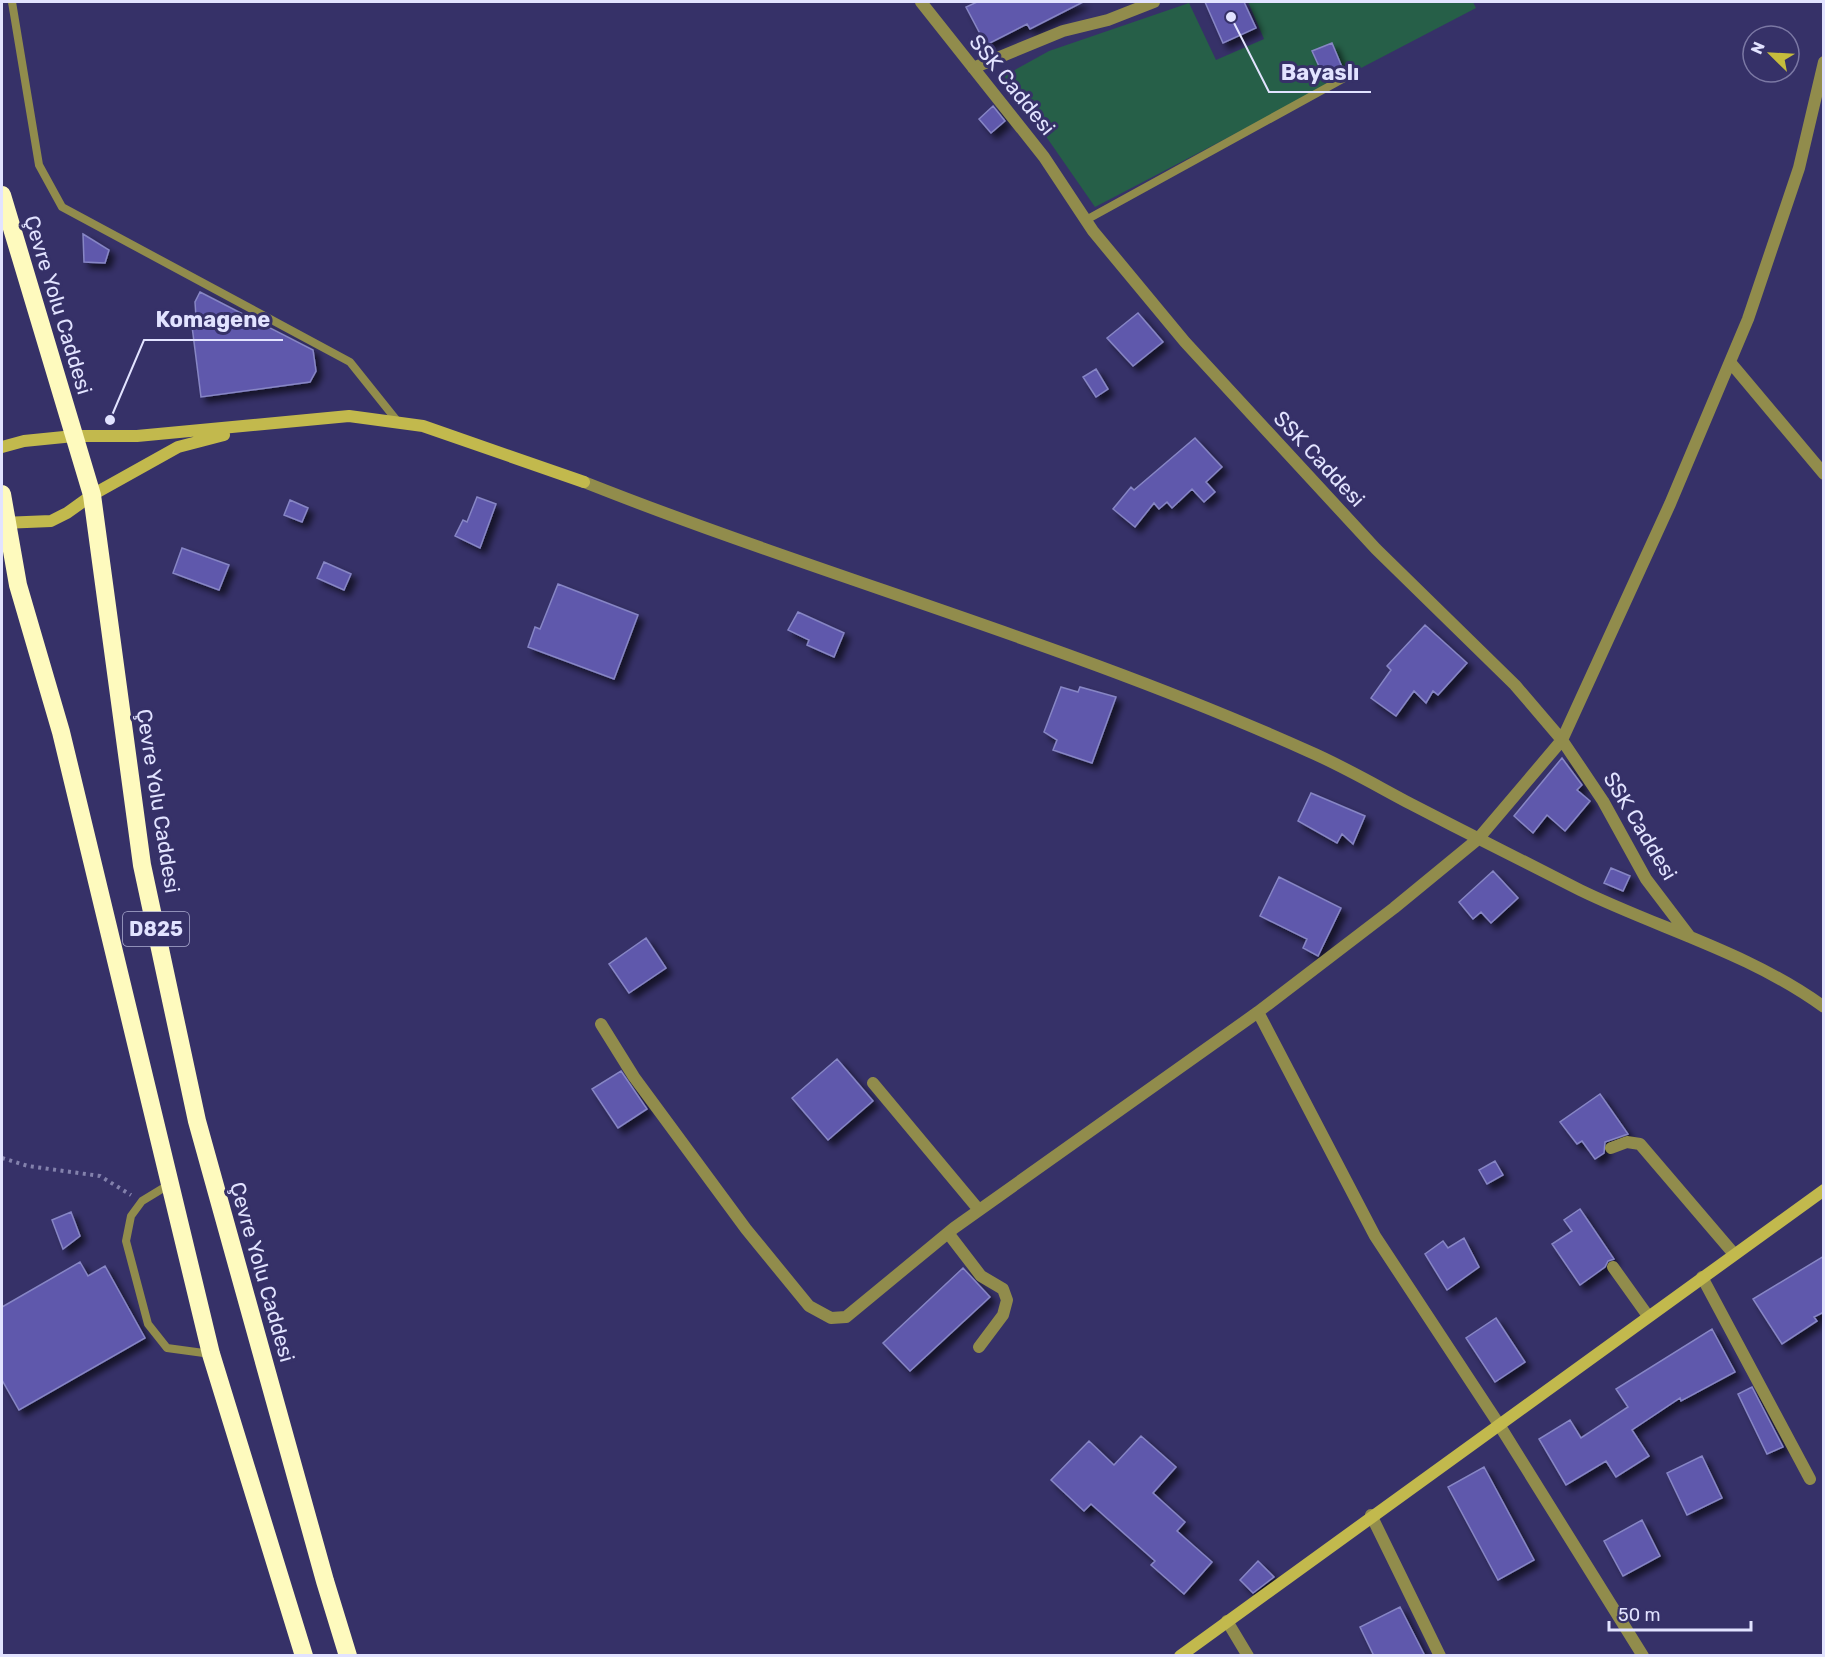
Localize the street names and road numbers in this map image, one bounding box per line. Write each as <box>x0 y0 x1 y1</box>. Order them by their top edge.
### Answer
street label: SSK Caddesi <box>964 29 1060 140</box>
street label: Çevre Yolu Caddesi <box>19 212 98 397</box>
street label: SSK Caddesi <box>1269 406 1370 512</box>
street label: Çevre Yolu Caddesi <box>132 707 185 895</box>
street label: SSK Caddesi <box>1598 767 1683 884</box>
road number: D825 <box>123 912 189 946</box>
street label: Çevre Yolu Caddesi <box>225 1179 300 1365</box>

